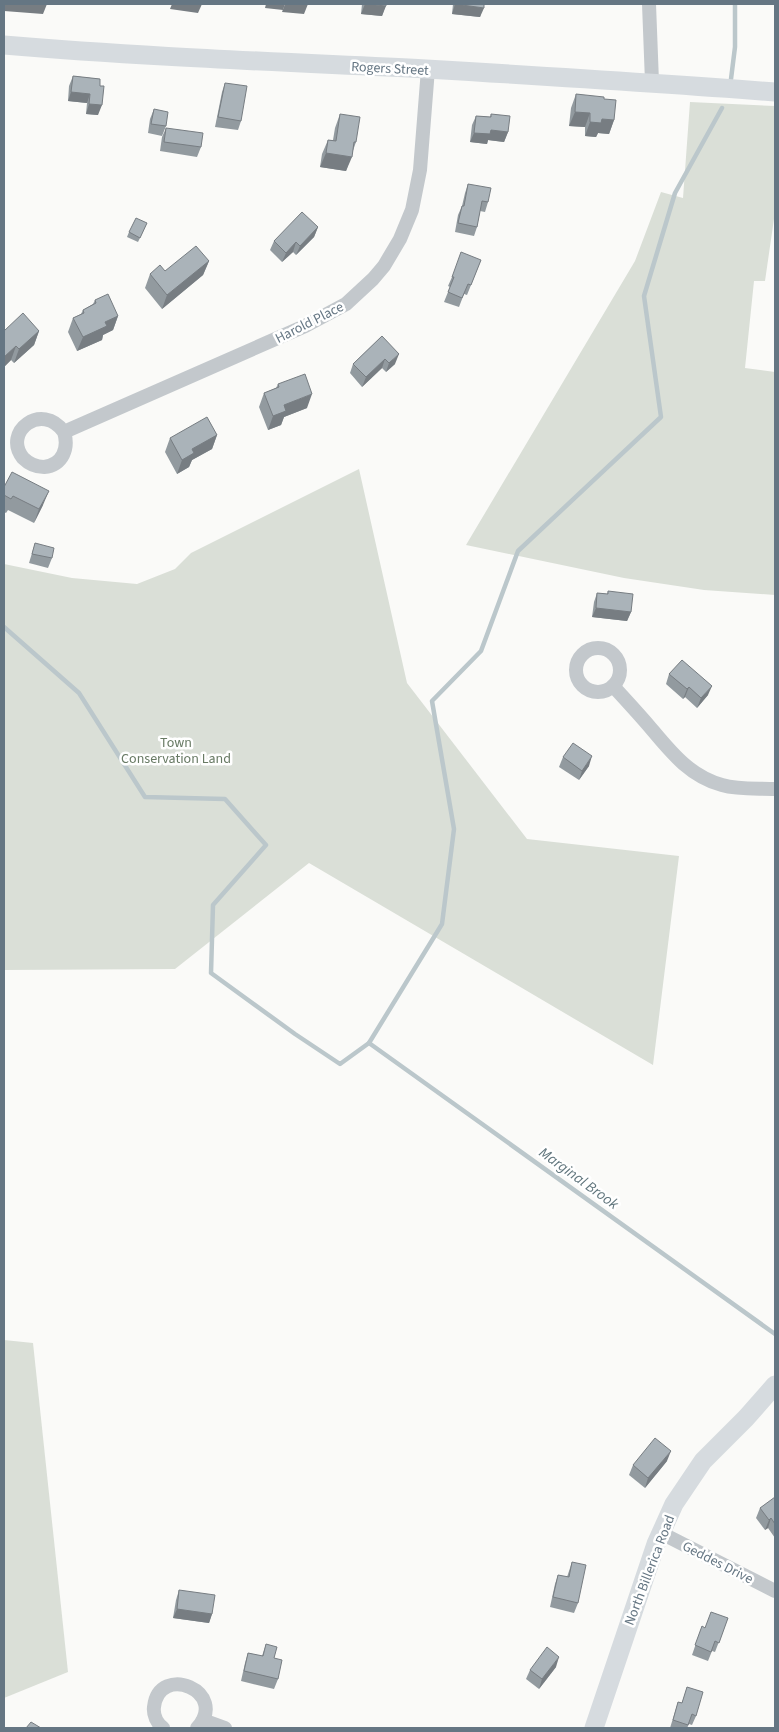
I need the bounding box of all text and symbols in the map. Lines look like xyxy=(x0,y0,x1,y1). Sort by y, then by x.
street label: Rogers Street xyxy=(351,57,430,81)
street label: Harold Place xyxy=(272,297,347,349)
park label: Town Conservation Land xyxy=(121,733,231,769)
water label: Marginal Brook xyxy=(535,1142,624,1215)
street label: North Billerica Road xyxy=(620,1512,680,1628)
street label: Geddes Drive xyxy=(679,1536,756,1589)

